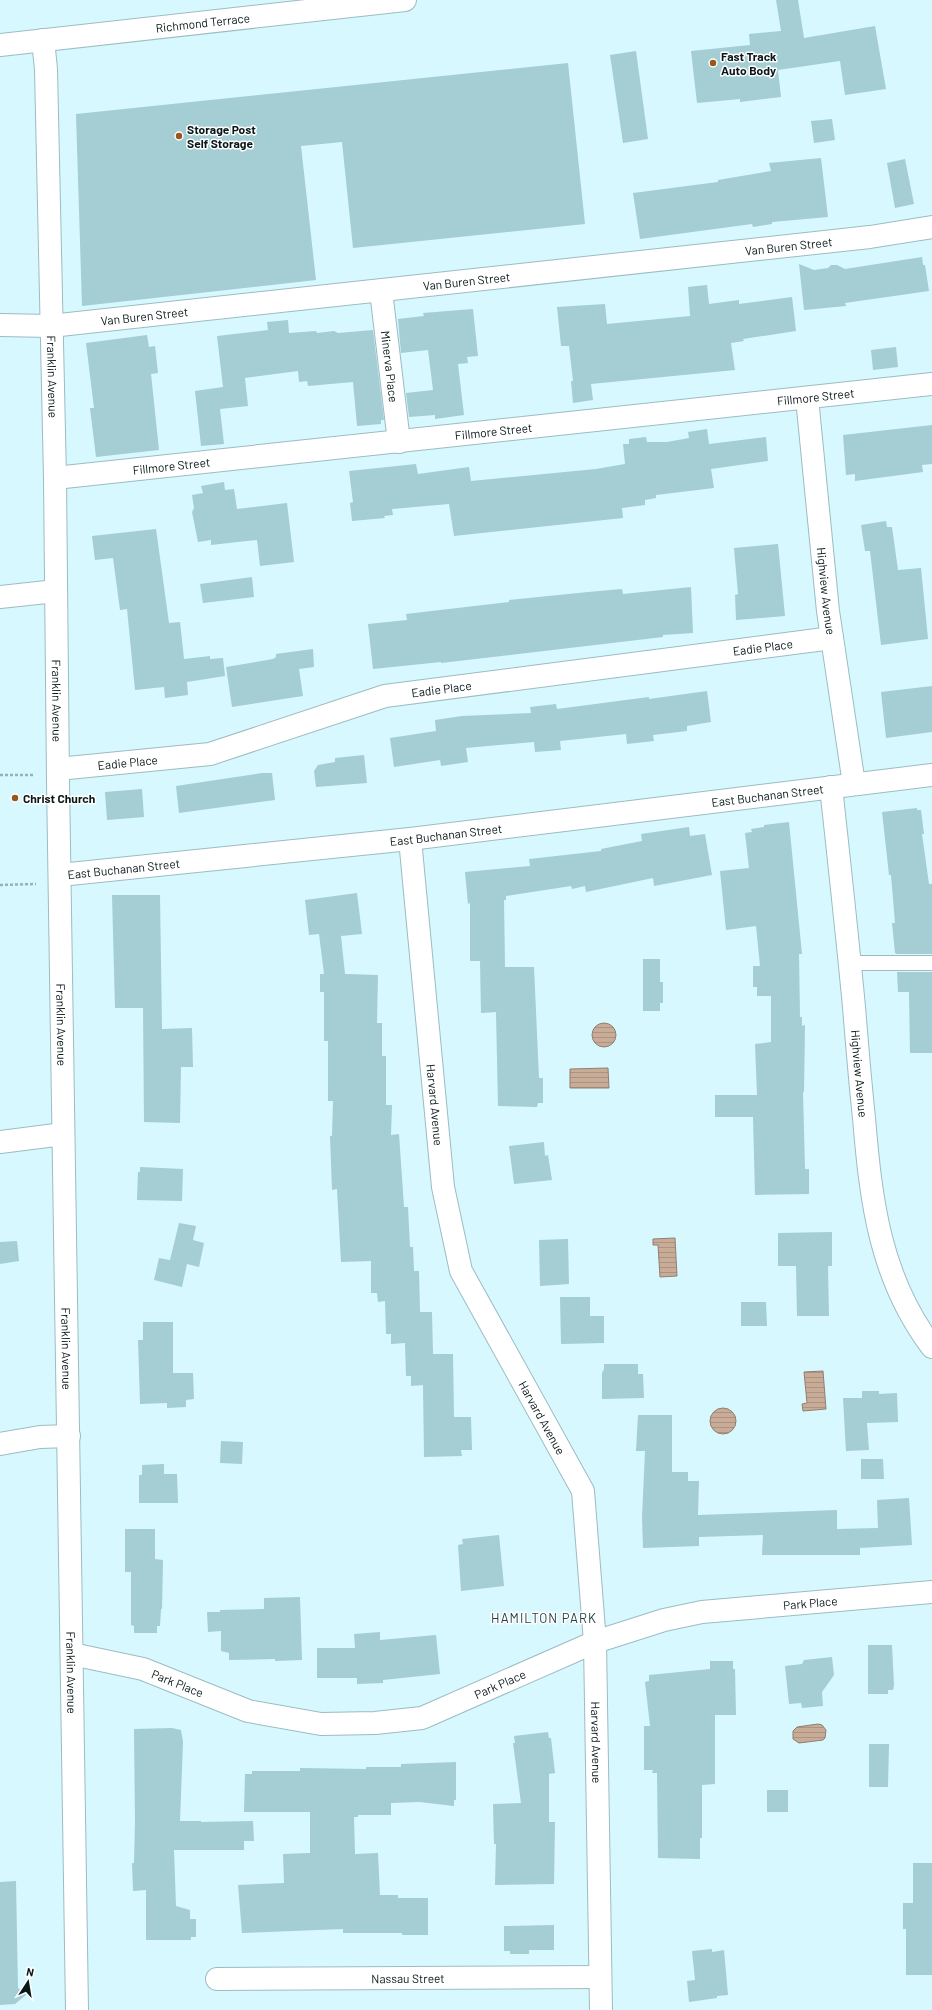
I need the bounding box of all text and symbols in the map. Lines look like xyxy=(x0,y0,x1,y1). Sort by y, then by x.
street label: Richmond Terrace xyxy=(155,10,251,35)
place label: Fast Track Auto Body xyxy=(721,49,777,77)
marker: Fast Track Auto Body xyxy=(708,58,718,68)
place label: Storage Post Self Storage xyxy=(187,122,256,150)
marker: Storage Post Self Storage xyxy=(174,131,184,141)
street label: Van Buren Street xyxy=(744,234,833,258)
street label: Van Buren Street xyxy=(422,269,511,293)
street label: Van Buren Street xyxy=(100,304,189,327)
street label: Minerva Place xyxy=(379,330,401,403)
street label: Franklin Avenue xyxy=(45,335,61,418)
street label: Fillmore Street xyxy=(776,385,855,408)
street label: Fillmore Street xyxy=(454,420,533,442)
street label: Fillmore Street xyxy=(132,454,211,477)
street label: Highview Avenue xyxy=(815,547,838,636)
street label: Eadie Place xyxy=(732,636,794,658)
street label: Franklin Avenue xyxy=(50,659,65,742)
street label: Eadie Place xyxy=(411,678,472,700)
street label: Eadie Place xyxy=(97,752,158,772)
street label: East Buchanan Street xyxy=(711,781,824,809)
place label: Christ Church xyxy=(23,791,95,805)
marker: Christ Church xyxy=(10,793,20,803)
street label: East Buchanan Street xyxy=(389,821,503,848)
street label: East Buchanan Street xyxy=(67,856,181,881)
street label: Franklin Avenue xyxy=(54,983,69,1066)
street label: Highview Avenue xyxy=(849,1029,871,1118)
street label: Harvard Avenue xyxy=(424,1063,446,1146)
street label: Franklin Avenue xyxy=(59,1307,74,1390)
street label: Harvard Avenue xyxy=(516,1378,568,1457)
street label: Park Place xyxy=(782,1593,838,1612)
district label: HAMILTON PARK xyxy=(491,1610,597,1626)
street label: Franklin Avenue xyxy=(64,1631,79,1714)
street label: Park Place xyxy=(150,1666,206,1700)
street label: Park Place xyxy=(472,1666,528,1701)
street label: Harvard Avenue xyxy=(589,1701,604,1784)
north arrow xyxy=(8,1962,48,2002)
text: N xyxy=(25,1965,35,1979)
street label: Nassau Street xyxy=(371,1971,445,1985)

